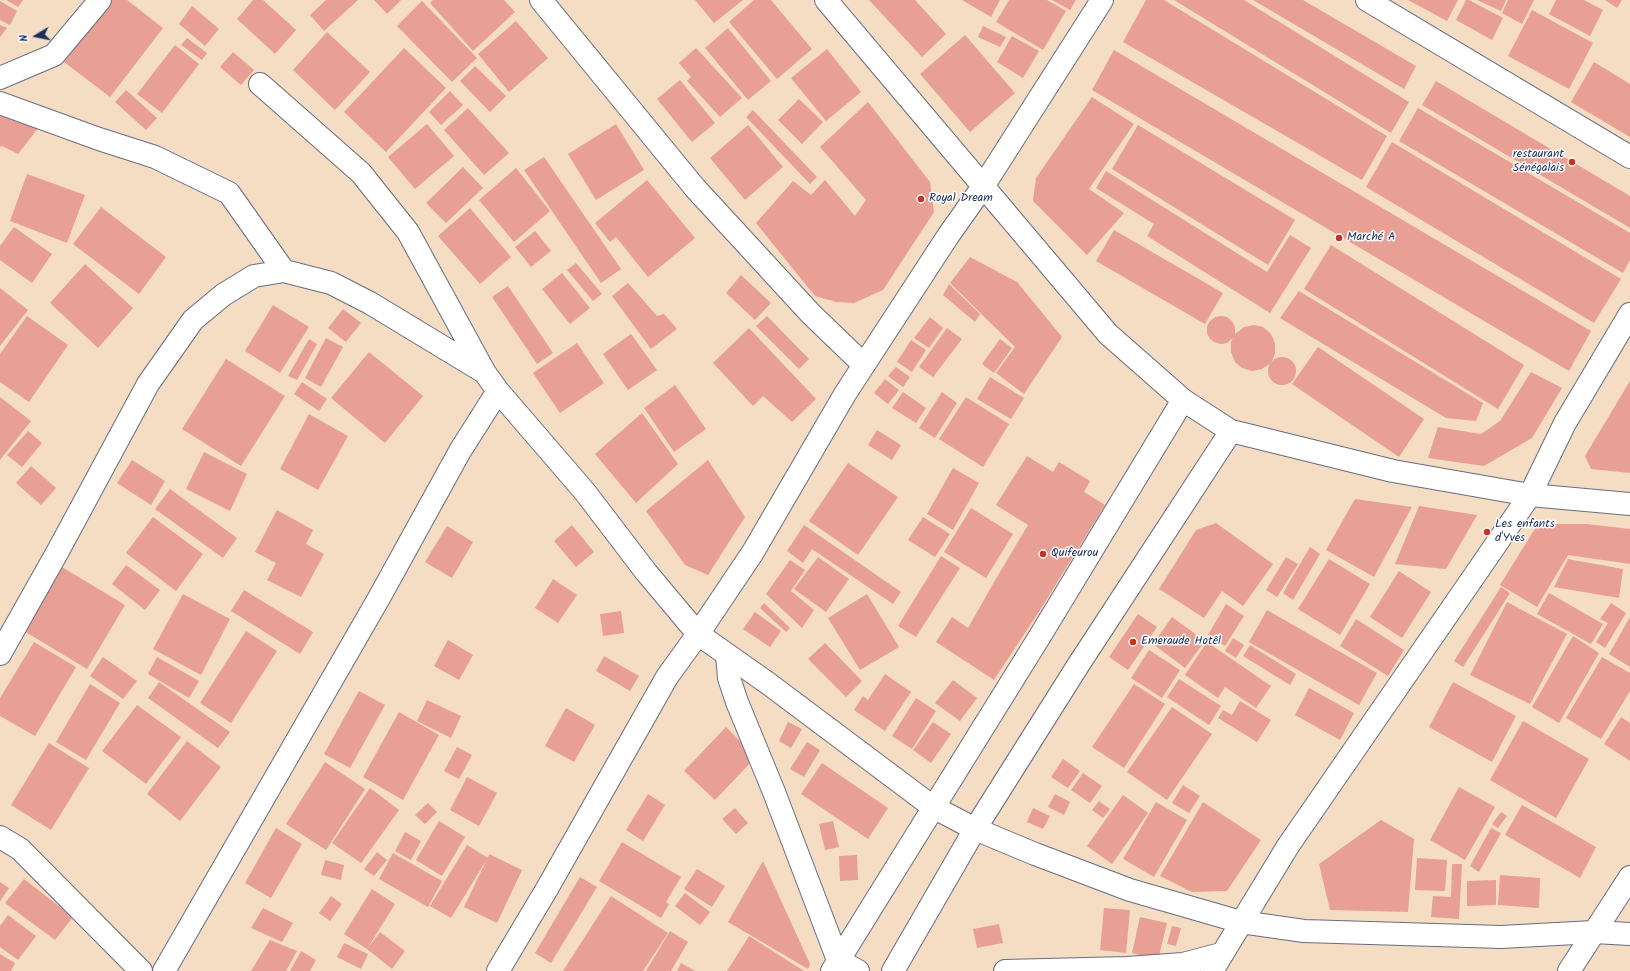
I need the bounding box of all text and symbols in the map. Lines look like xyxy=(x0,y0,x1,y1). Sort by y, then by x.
north arrow xyxy=(16,16,56,56)
text: N xyxy=(15,33,34,43)
place label: restaurant Sénégalais xyxy=(1513,148,1564,176)
marker: restaurant Sénégalais xyxy=(1567,157,1577,167)
place label: Royal Dream xyxy=(929,192,993,206)
marker: Royal Dream xyxy=(916,194,926,204)
place label: Marché A xyxy=(1347,231,1395,245)
marker: Marché A xyxy=(1334,233,1344,243)
place label: Les enfants d'Yves xyxy=(1495,518,1555,546)
marker: Les enfants d'Yves xyxy=(1482,527,1492,537)
place label: Quifeurou xyxy=(1051,547,1098,561)
marker: Quifeurou xyxy=(1038,549,1048,559)
place label: Emeraude Hotêl xyxy=(1141,635,1221,649)
marker: Emeraude Hotêl xyxy=(1128,637,1138,647)

